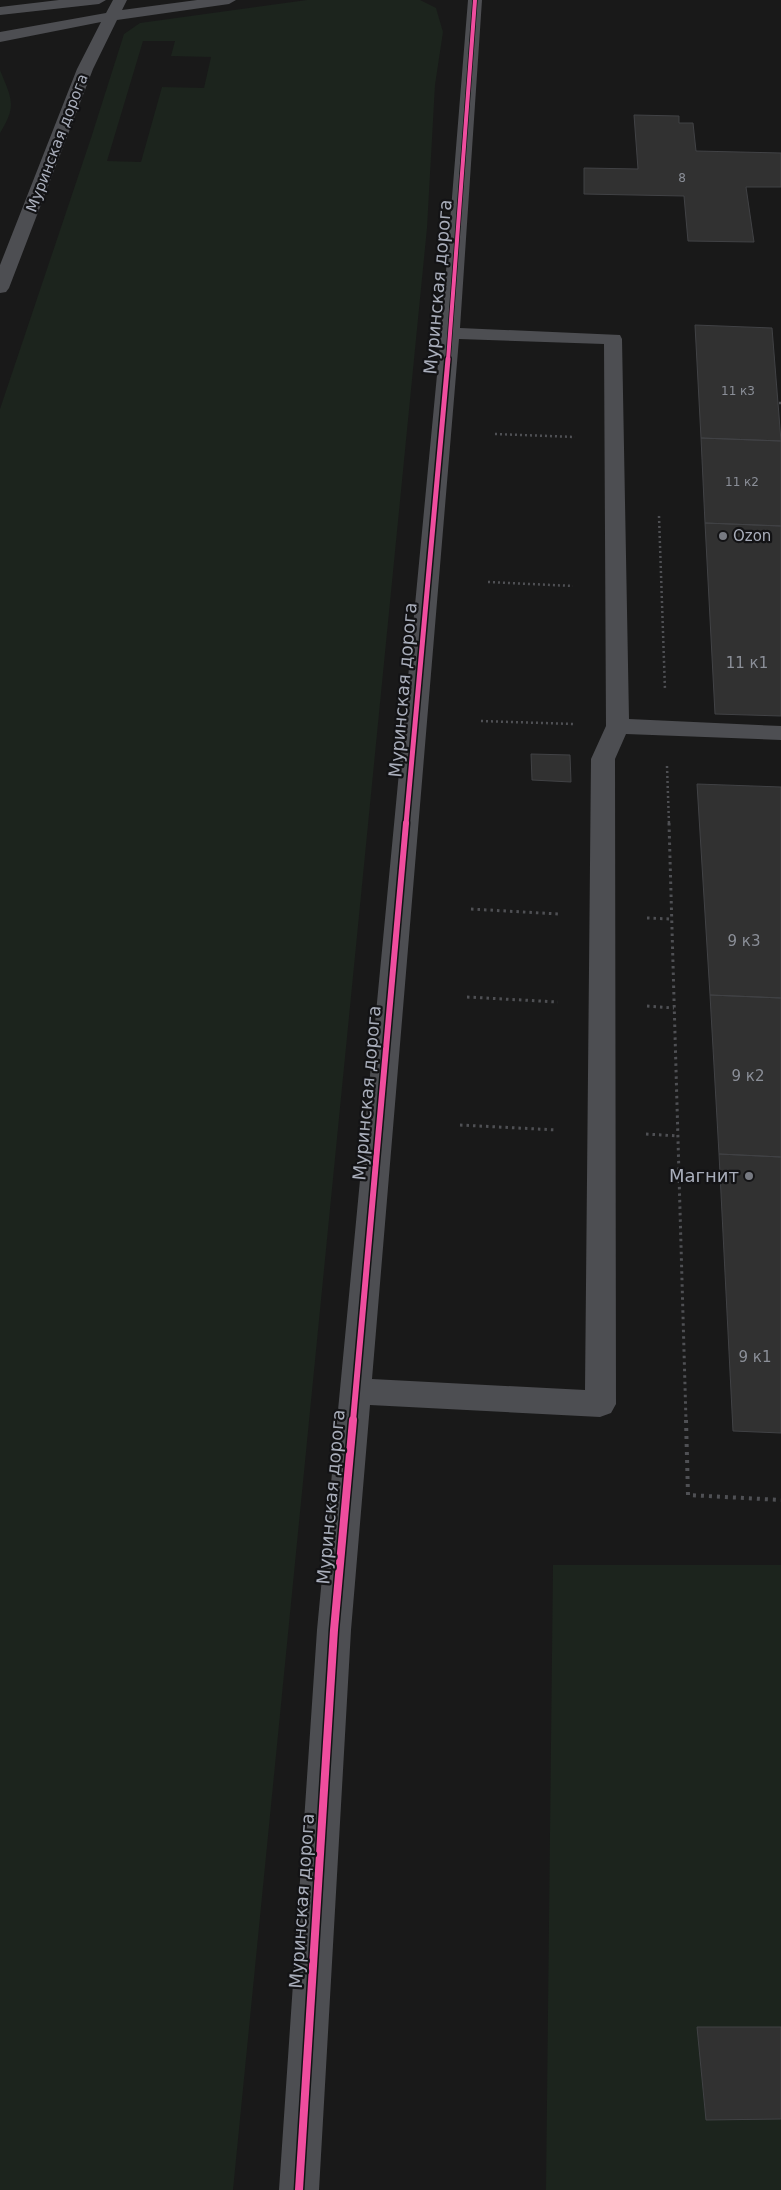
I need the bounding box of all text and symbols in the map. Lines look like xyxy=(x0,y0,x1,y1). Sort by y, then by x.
street label: Муринская дорога xyxy=(22,71,92,215)
house number: 8 xyxy=(678,171,686,185)
street label: Муринская дорога xyxy=(419,198,456,375)
house number: 11 к3 xyxy=(721,384,755,398)
house number: 11 к2 xyxy=(725,475,759,489)
place label: Ozon xyxy=(733,527,771,545)
marker: Ozon xyxy=(717,530,729,542)
street label: Муринская дорога xyxy=(384,601,421,778)
house number: 11 к1 xyxy=(726,654,768,672)
house number: 9 к3 xyxy=(728,932,760,950)
street label: Муринская дорога xyxy=(348,1004,385,1181)
house number: 9 к2 xyxy=(732,1067,764,1085)
place label: Магнит xyxy=(669,1165,739,1186)
marker: Магнит xyxy=(743,1170,755,1182)
house number: 9 к1 xyxy=(739,1348,771,1366)
street label: Муринская дорога xyxy=(312,1408,349,1585)
street label: Муринская дорога xyxy=(285,1813,318,1989)

